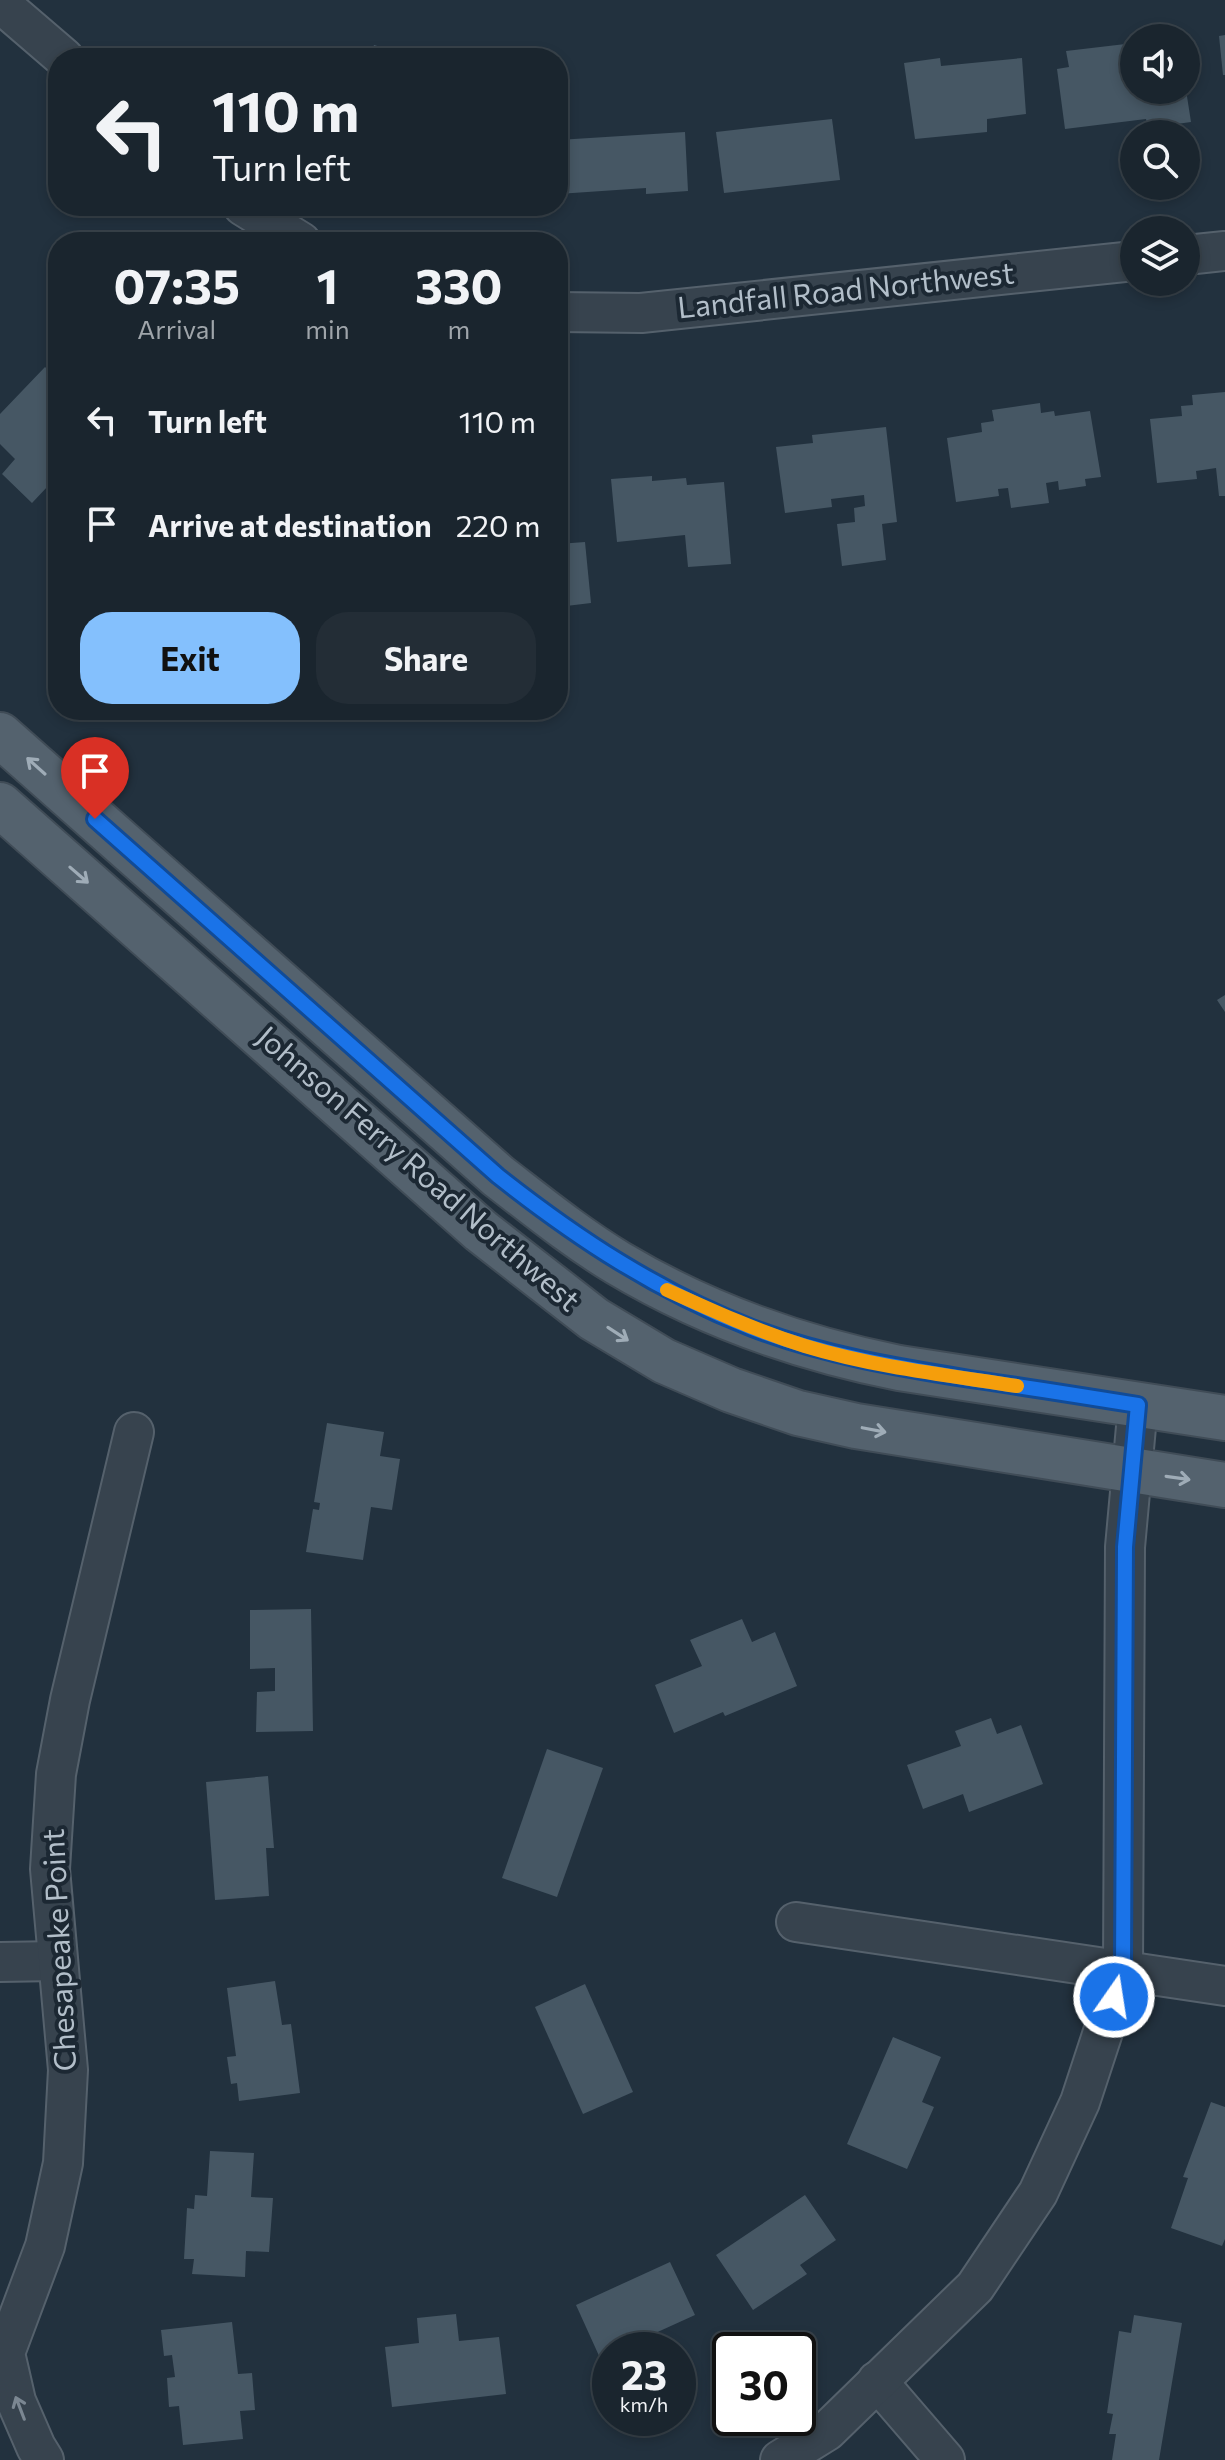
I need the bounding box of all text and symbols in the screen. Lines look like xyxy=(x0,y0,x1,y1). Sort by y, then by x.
map controls xyxy=(1120,24,1200,296)
button: sound xyxy=(1120,24,1200,104)
text: 110 m xyxy=(212,75,359,144)
icon: left xyxy=(80,80,184,184)
button: search xyxy=(1120,120,1200,200)
text: Turn left xyxy=(212,144,351,188)
button: layers xyxy=(1120,216,1200,296)
street label: Landfall Road Northwest xyxy=(676,252,1016,325)
text: 07:35 xyxy=(113,255,240,314)
text: 1 xyxy=(317,255,338,314)
text: 330 xyxy=(415,255,503,314)
text: Arrival xyxy=(137,313,216,344)
text: min xyxy=(305,313,350,344)
text: m xyxy=(447,313,470,344)
icon: left xyxy=(80,398,124,442)
text: Turn left xyxy=(148,402,267,439)
text: 110 m xyxy=(459,402,536,439)
icon: arrive xyxy=(80,502,124,546)
text: Arrive at destination xyxy=(148,506,432,543)
text: 220 m xyxy=(456,506,540,543)
button: Exit xyxy=(80,612,300,704)
button: Share xyxy=(316,612,536,704)
pin xyxy=(61,737,129,819)
icon: arrive xyxy=(73,749,117,793)
one-way arrow xyxy=(26,757,46,775)
one-way arrow xyxy=(69,866,89,884)
street label: Johnson Ferry Road Northwest xyxy=(251,1017,589,1317)
one-way arrow xyxy=(606,1326,628,1343)
one-way arrow xyxy=(860,1423,886,1438)
one-way arrow xyxy=(1165,1471,1190,1486)
street label: Chesapeake Point xyxy=(33,1828,82,2072)
position arrow xyxy=(1072,1955,1156,2039)
speed limit sign: 30 xyxy=(712,2332,816,2436)
text: 23 xyxy=(621,2349,667,2398)
text: km/h xyxy=(620,2392,668,2416)
one-way arrow xyxy=(12,2396,26,2421)

